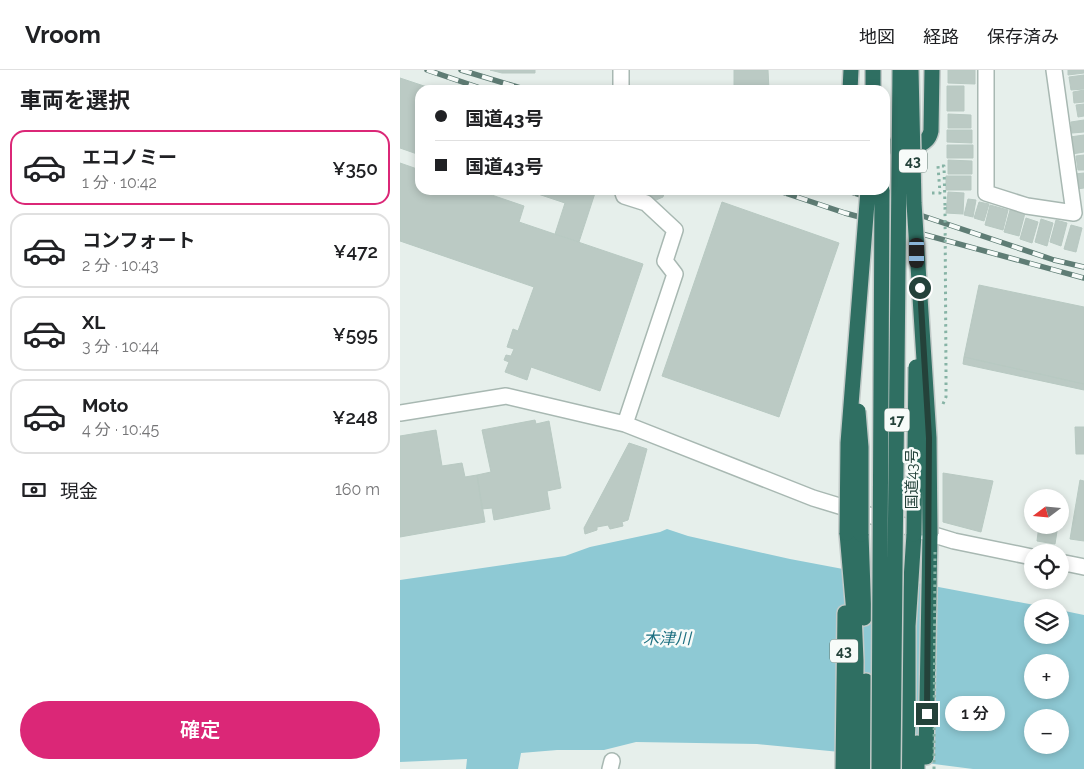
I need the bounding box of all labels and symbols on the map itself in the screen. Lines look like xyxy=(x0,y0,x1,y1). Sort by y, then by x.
road number: 43 xyxy=(899,150,927,172)
car xyxy=(909,238,924,268)
route start xyxy=(909,277,931,299)
road number: 17 xyxy=(884,408,910,432)
street label: 国道43号 xyxy=(903,448,921,510)
north arrow xyxy=(1024,489,1069,534)
water label: 木津川 xyxy=(643,629,693,648)
road number: 43 xyxy=(830,640,858,662)
callout: 1 分 xyxy=(944,696,1004,732)
route end xyxy=(916,703,938,725)

